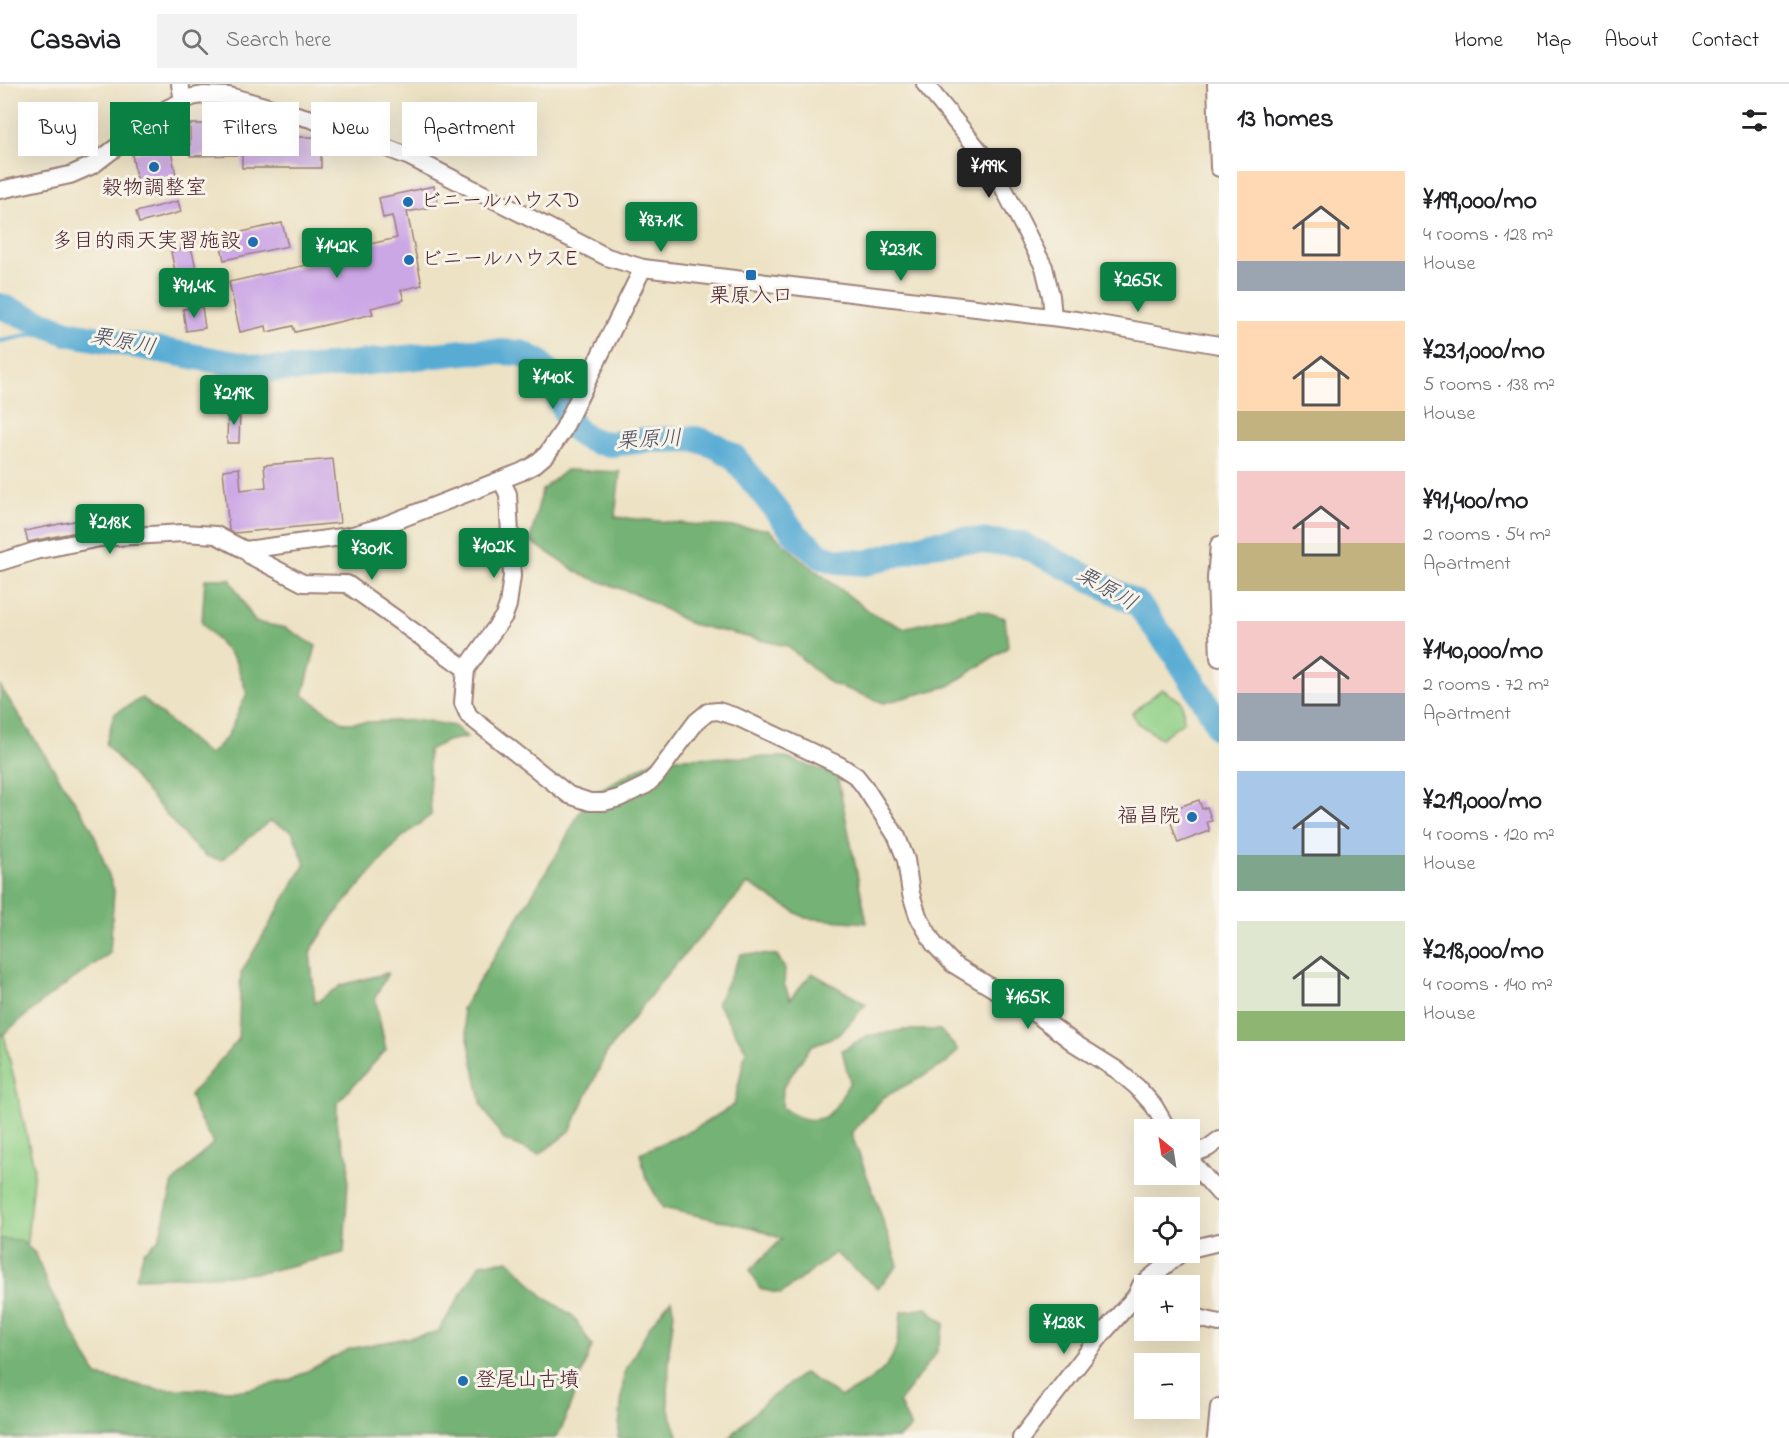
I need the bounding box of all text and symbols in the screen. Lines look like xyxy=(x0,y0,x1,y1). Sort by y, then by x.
search box xyxy=(157,14,577,68)
text: Casavia xyxy=(30,21,121,62)
icon: search xyxy=(178,25,211,58)
text: Search here xyxy=(226,25,331,57)
text: Home xyxy=(1454,26,1503,56)
text: Map xyxy=(1536,26,1571,56)
text: About xyxy=(1604,26,1658,56)
text: Contact xyxy=(1691,26,1759,56)
text: 13 homes xyxy=(1237,101,1333,139)
chip: Buy xyxy=(18,102,98,156)
chip: Rent xyxy=(110,102,190,156)
chip: Filters xyxy=(202,102,299,156)
chip: New xyxy=(311,102,390,156)
chip: Apartment xyxy=(402,102,537,156)
icon: filters xyxy=(1738,104,1771,137)
pin: ¥199K xyxy=(947,148,1031,199)
text: ¥199K xyxy=(971,153,1007,182)
marker: 穀物調整室 xyxy=(147,160,161,174)
place label: 穀物調整室 xyxy=(102,174,207,204)
text: ¥199,000/mo xyxy=(1423,183,1537,221)
place label: ビニールハウスD xyxy=(420,187,579,217)
marker: ビニールハウスD xyxy=(401,195,415,209)
icon: home xyxy=(1285,195,1357,267)
pin: ¥87.1K xyxy=(612,202,710,253)
text: ¥87.1K xyxy=(639,207,683,236)
text: 4 rooms · 128 m² xyxy=(1423,221,1553,250)
place label: 多目的雨天実習施設 xyxy=(52,227,241,257)
pin: ¥142K xyxy=(295,228,379,279)
pin: ¥231K xyxy=(859,231,943,282)
text: ¥142K xyxy=(316,233,358,262)
marker: 多目的雨天実習施設 xyxy=(246,235,260,249)
text: ¥231K xyxy=(880,236,922,265)
place label: ビニールハウスE xyxy=(421,245,578,275)
text: House xyxy=(1423,250,1476,279)
marker: ビニールハウスE xyxy=(402,253,416,267)
pin: ¥265K xyxy=(1096,262,1180,313)
text: ¥265K xyxy=(1114,267,1162,296)
pin: ¥91.4K xyxy=(145,268,243,319)
marker: 栗原入口 xyxy=(744,268,758,282)
text: ¥91.4K xyxy=(173,273,215,302)
place label: 栗原入口 xyxy=(709,282,793,312)
water label: 栗原川 xyxy=(88,321,158,365)
text: ¥231,000/mo xyxy=(1423,333,1545,371)
icon: home xyxy=(1285,345,1357,417)
pin: ¥140K xyxy=(511,359,595,410)
text: ¥140K xyxy=(533,364,573,393)
text: 5 rooms · 138 m² xyxy=(1423,371,1555,400)
pin: ¥219K xyxy=(192,375,276,426)
text: ¥219K xyxy=(214,380,254,409)
text: House xyxy=(1423,400,1476,429)
water label: 栗原川 xyxy=(615,423,683,459)
text: ¥91,400/mo xyxy=(1423,483,1529,521)
icon: home xyxy=(1285,495,1357,567)
pin: ¥218K xyxy=(68,504,152,555)
text: ¥218K xyxy=(89,509,131,538)
text: 2 rooms · 54 m² xyxy=(1423,521,1551,550)
pin: ¥102K xyxy=(452,528,536,579)
pin: ¥301K xyxy=(330,530,414,581)
text: ¥102K xyxy=(473,533,515,562)
text: ¥301K xyxy=(352,535,392,564)
text: Apartment xyxy=(1423,550,1511,579)
water label: 栗原川 xyxy=(1069,560,1143,620)
text: ¥140,000/mo xyxy=(1423,633,1543,671)
icon: home xyxy=(1285,645,1357,717)
text: 2 rooms · 72 m² xyxy=(1423,671,1550,700)
text: Apartment xyxy=(1423,700,1511,729)
text: ¥219,000/mo xyxy=(1423,783,1542,821)
icon: home xyxy=(1285,795,1357,867)
place label: 福昌院 xyxy=(1117,802,1180,832)
marker: 福昌院 xyxy=(1185,810,1199,824)
text: 4 rooms · 120 m² xyxy=(1423,821,1555,850)
text: House xyxy=(1423,850,1476,879)
text: ¥218,000/mo xyxy=(1423,933,1544,971)
icon: home xyxy=(1285,945,1357,1017)
text: 4 rooms · 140 m² xyxy=(1423,971,1553,1000)
pin: ¥165K xyxy=(986,979,1070,1030)
text: ¥165K xyxy=(1006,984,1050,1013)
text: House xyxy=(1423,1000,1476,1029)
north arrow xyxy=(1134,1119,1200,1185)
map controls xyxy=(1134,1119,1200,1419)
button: locate xyxy=(1134,1197,1200,1263)
button: + xyxy=(1134,1275,1200,1341)
pin: ¥128K xyxy=(1022,1304,1106,1355)
text: ¥128K xyxy=(1043,1309,1085,1338)
button: − xyxy=(1134,1353,1200,1419)
place label: 登尾山古墳 xyxy=(475,1366,580,1396)
marker: 登尾山古墳 xyxy=(456,1374,470,1388)

